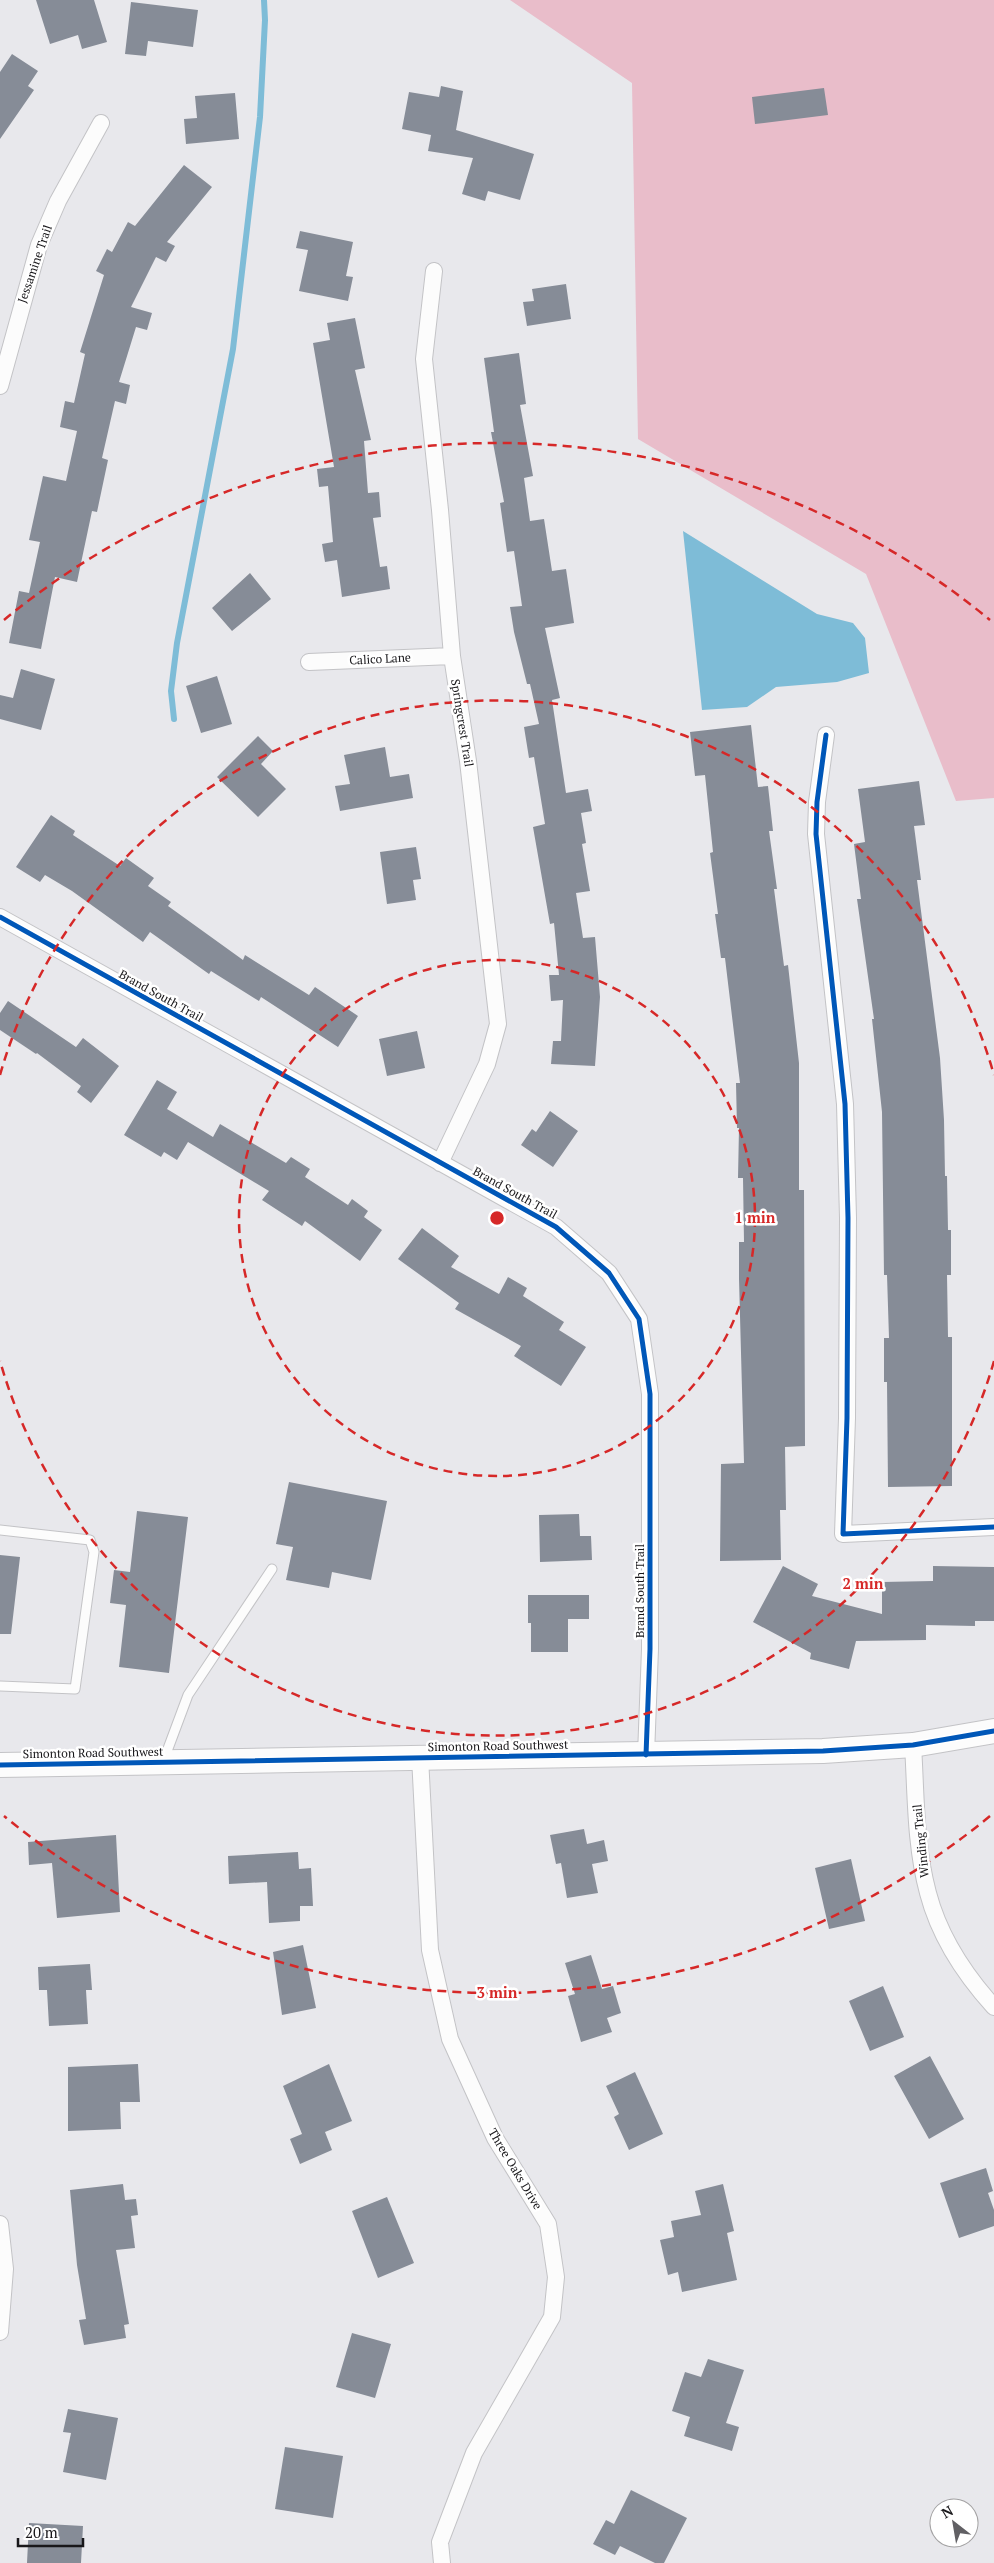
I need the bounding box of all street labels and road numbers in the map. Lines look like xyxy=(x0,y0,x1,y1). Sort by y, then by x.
street label: Jessamine Trail xyxy=(14,222,55,305)
street label: Calico Lane xyxy=(349,649,411,668)
street label: Springcrest Trail xyxy=(448,678,477,768)
street label: Brand South Trail xyxy=(116,966,206,1025)
street label: Brand South Trail xyxy=(470,1163,560,1222)
street label: Brand South Trail xyxy=(632,1544,647,1638)
street label: Simonton Road Southwest xyxy=(428,1737,569,1754)
street label: Simonton Road Southwest xyxy=(23,1744,164,1761)
street label: Winding Trail xyxy=(909,1803,932,1878)
street label: Three Oaks Drive xyxy=(485,2125,546,2212)

